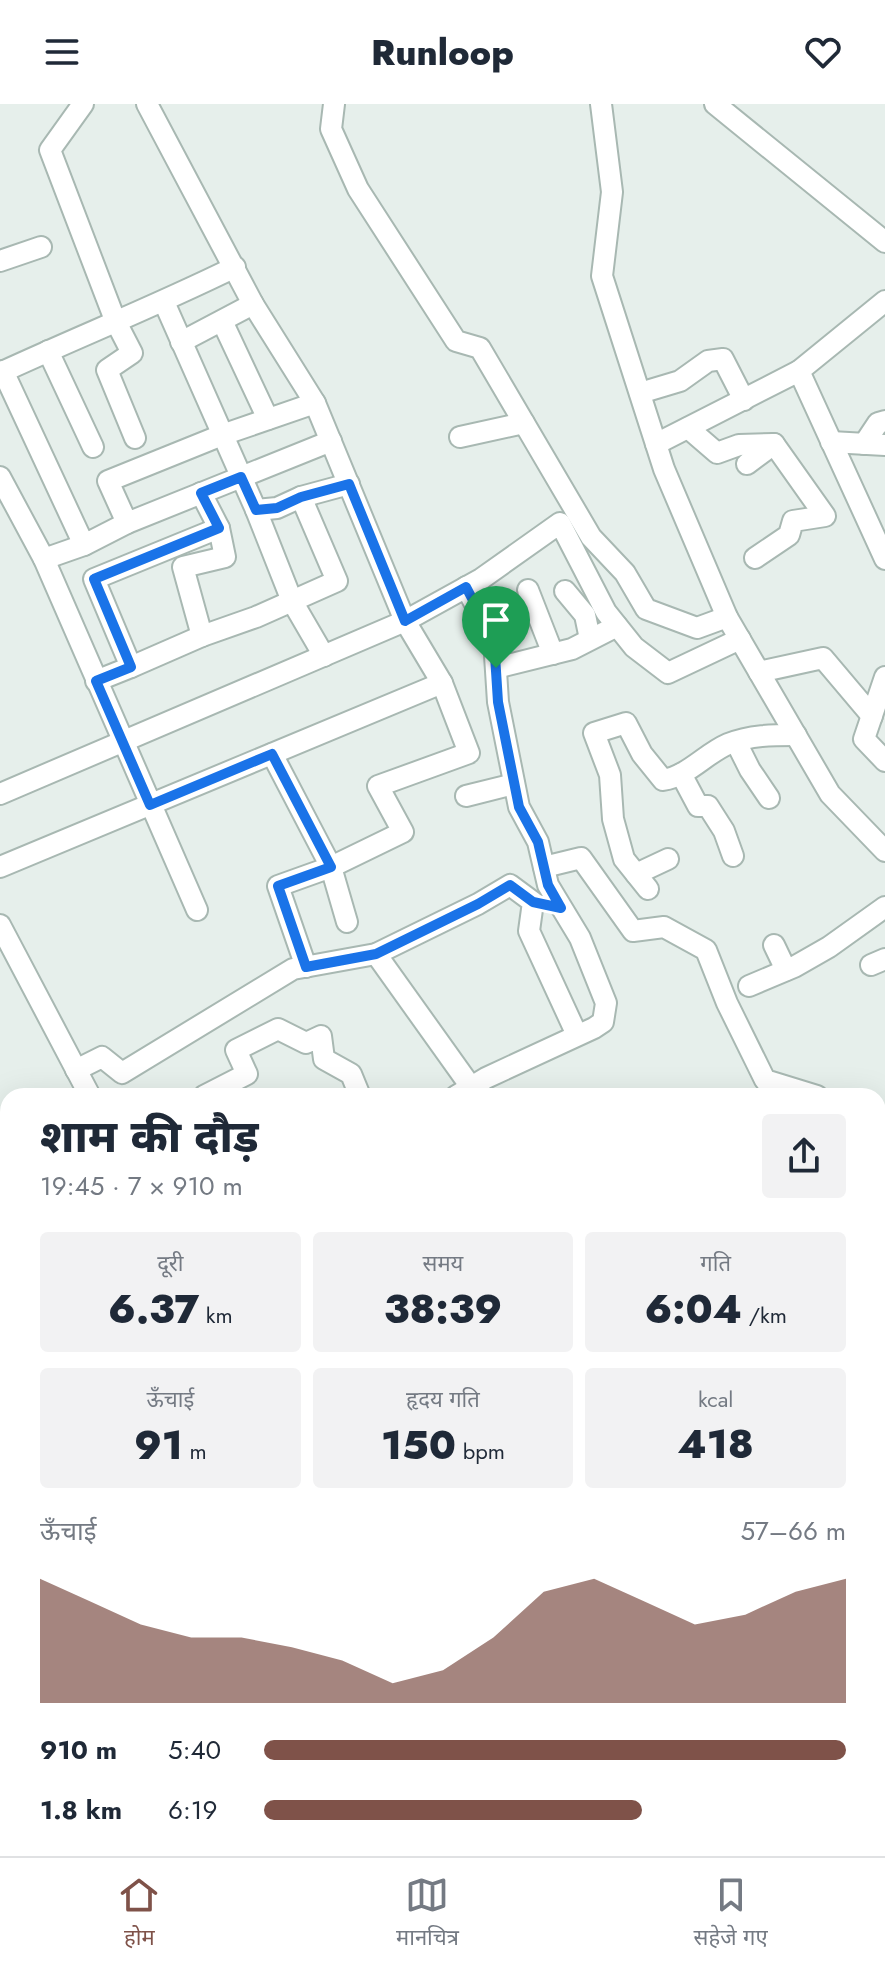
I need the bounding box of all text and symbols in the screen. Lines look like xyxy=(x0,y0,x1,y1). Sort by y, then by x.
text: Runloop xyxy=(371,26,514,78)
icon: menu xyxy=(40,30,84,74)
icon: heart xyxy=(801,30,845,74)
pin xyxy=(462,586,530,668)
icon: arrive xyxy=(474,598,518,642)
text: शाम की दौड़ xyxy=(40,1105,258,1169)
button: share xyxy=(762,1114,846,1198)
text: 19:45 · 7 × 910 m xyxy=(40,1167,243,1205)
text: दूरी xyxy=(157,1247,184,1279)
text: समय xyxy=(423,1247,463,1279)
text: गति xyxy=(700,1247,731,1279)
text: 6.37 xyxy=(108,1280,199,1338)
text: 38:39 xyxy=(384,1280,502,1338)
text: 6:04 xyxy=(644,1280,742,1338)
text: km xyxy=(199,1299,233,1331)
text: /km xyxy=(742,1299,787,1331)
text: ऊँचाई xyxy=(146,1383,194,1415)
text: हृदय गति xyxy=(406,1383,480,1415)
text: kcal xyxy=(698,1383,733,1415)
text: 418 xyxy=(677,1415,754,1473)
text: 91 xyxy=(134,1416,183,1474)
text: 150 xyxy=(381,1416,456,1474)
text: m xyxy=(183,1435,207,1467)
text: bpm xyxy=(456,1435,505,1467)
text: ऊँचाई xyxy=(40,1512,96,1550)
text: 57–66 m xyxy=(740,1512,846,1550)
text: 910 m xyxy=(40,1731,117,1769)
text: 5:40 xyxy=(168,1731,221,1769)
text: 1.8 km xyxy=(40,1791,122,1829)
text: 6:19 xyxy=(168,1791,217,1829)
tab: होम xyxy=(117,1873,161,1954)
tab: मानचित्र xyxy=(396,1873,459,1954)
tab: सहेजे गए xyxy=(694,1873,768,1954)

